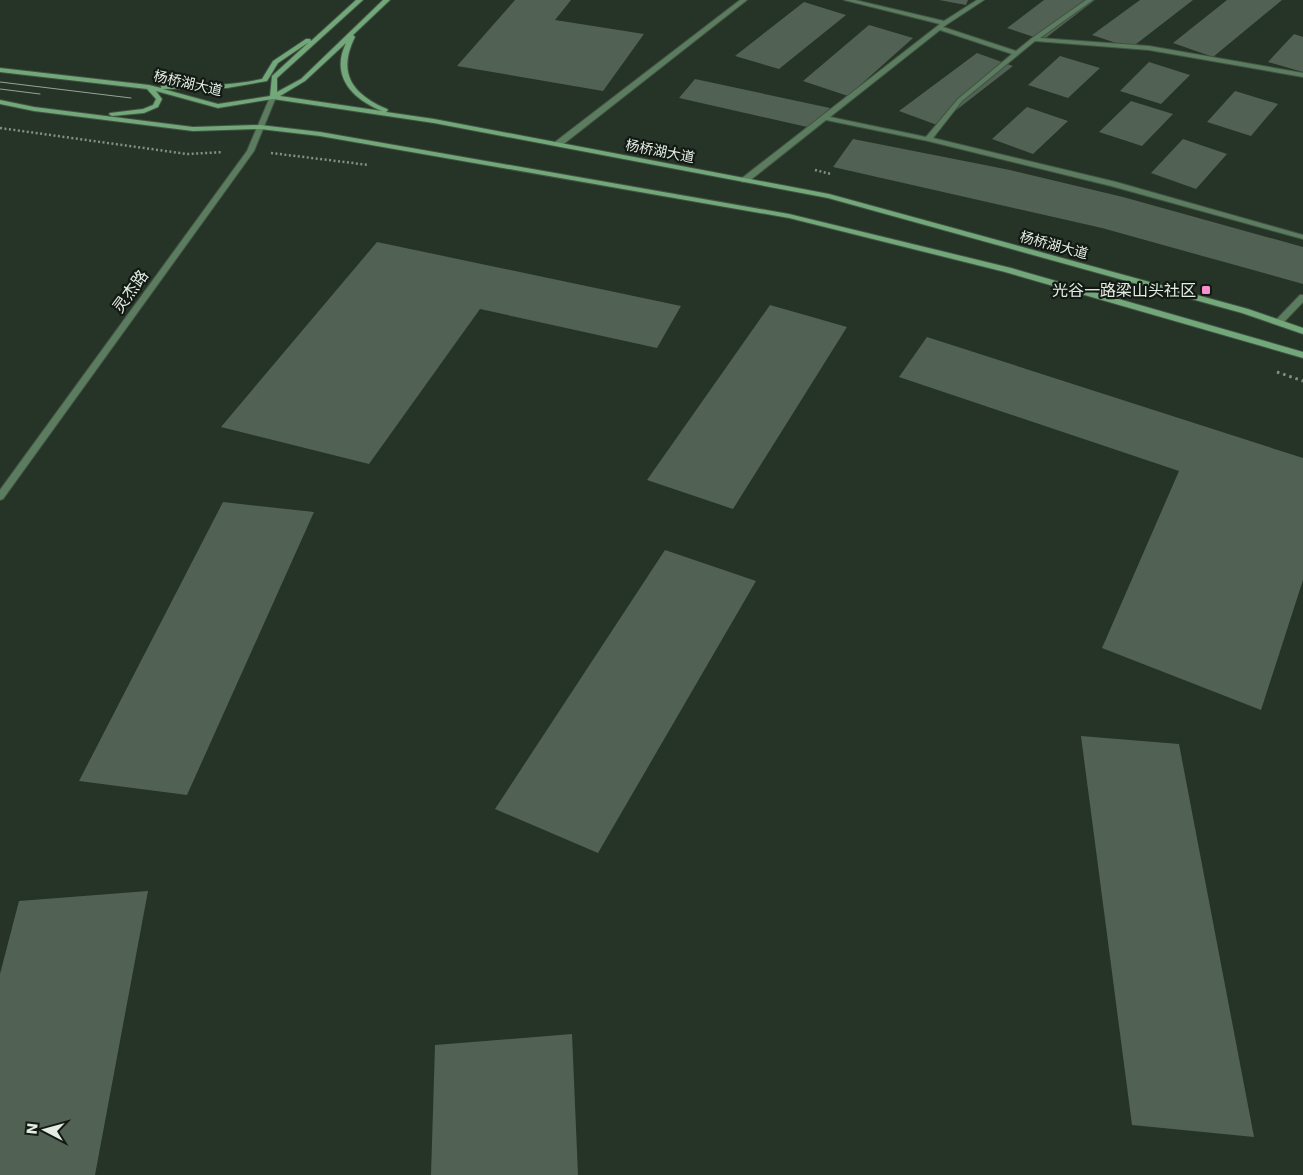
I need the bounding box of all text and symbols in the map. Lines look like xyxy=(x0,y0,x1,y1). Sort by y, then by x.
street label: 杨桥湖大道 xyxy=(152,67,224,99)
street label: 杨桥湖大道 xyxy=(624,136,696,166)
street label: 杨桥湖大道 xyxy=(1018,228,1090,262)
street label: 灵杰路 xyxy=(109,266,152,316)
place label: 光谷一路梁山头社区 xyxy=(1052,281,1196,300)
marker: 光谷一路梁山头社区 xyxy=(1200,284,1212,296)
north arrow xyxy=(20,1105,70,1155)
text: N xyxy=(24,1122,41,1135)

